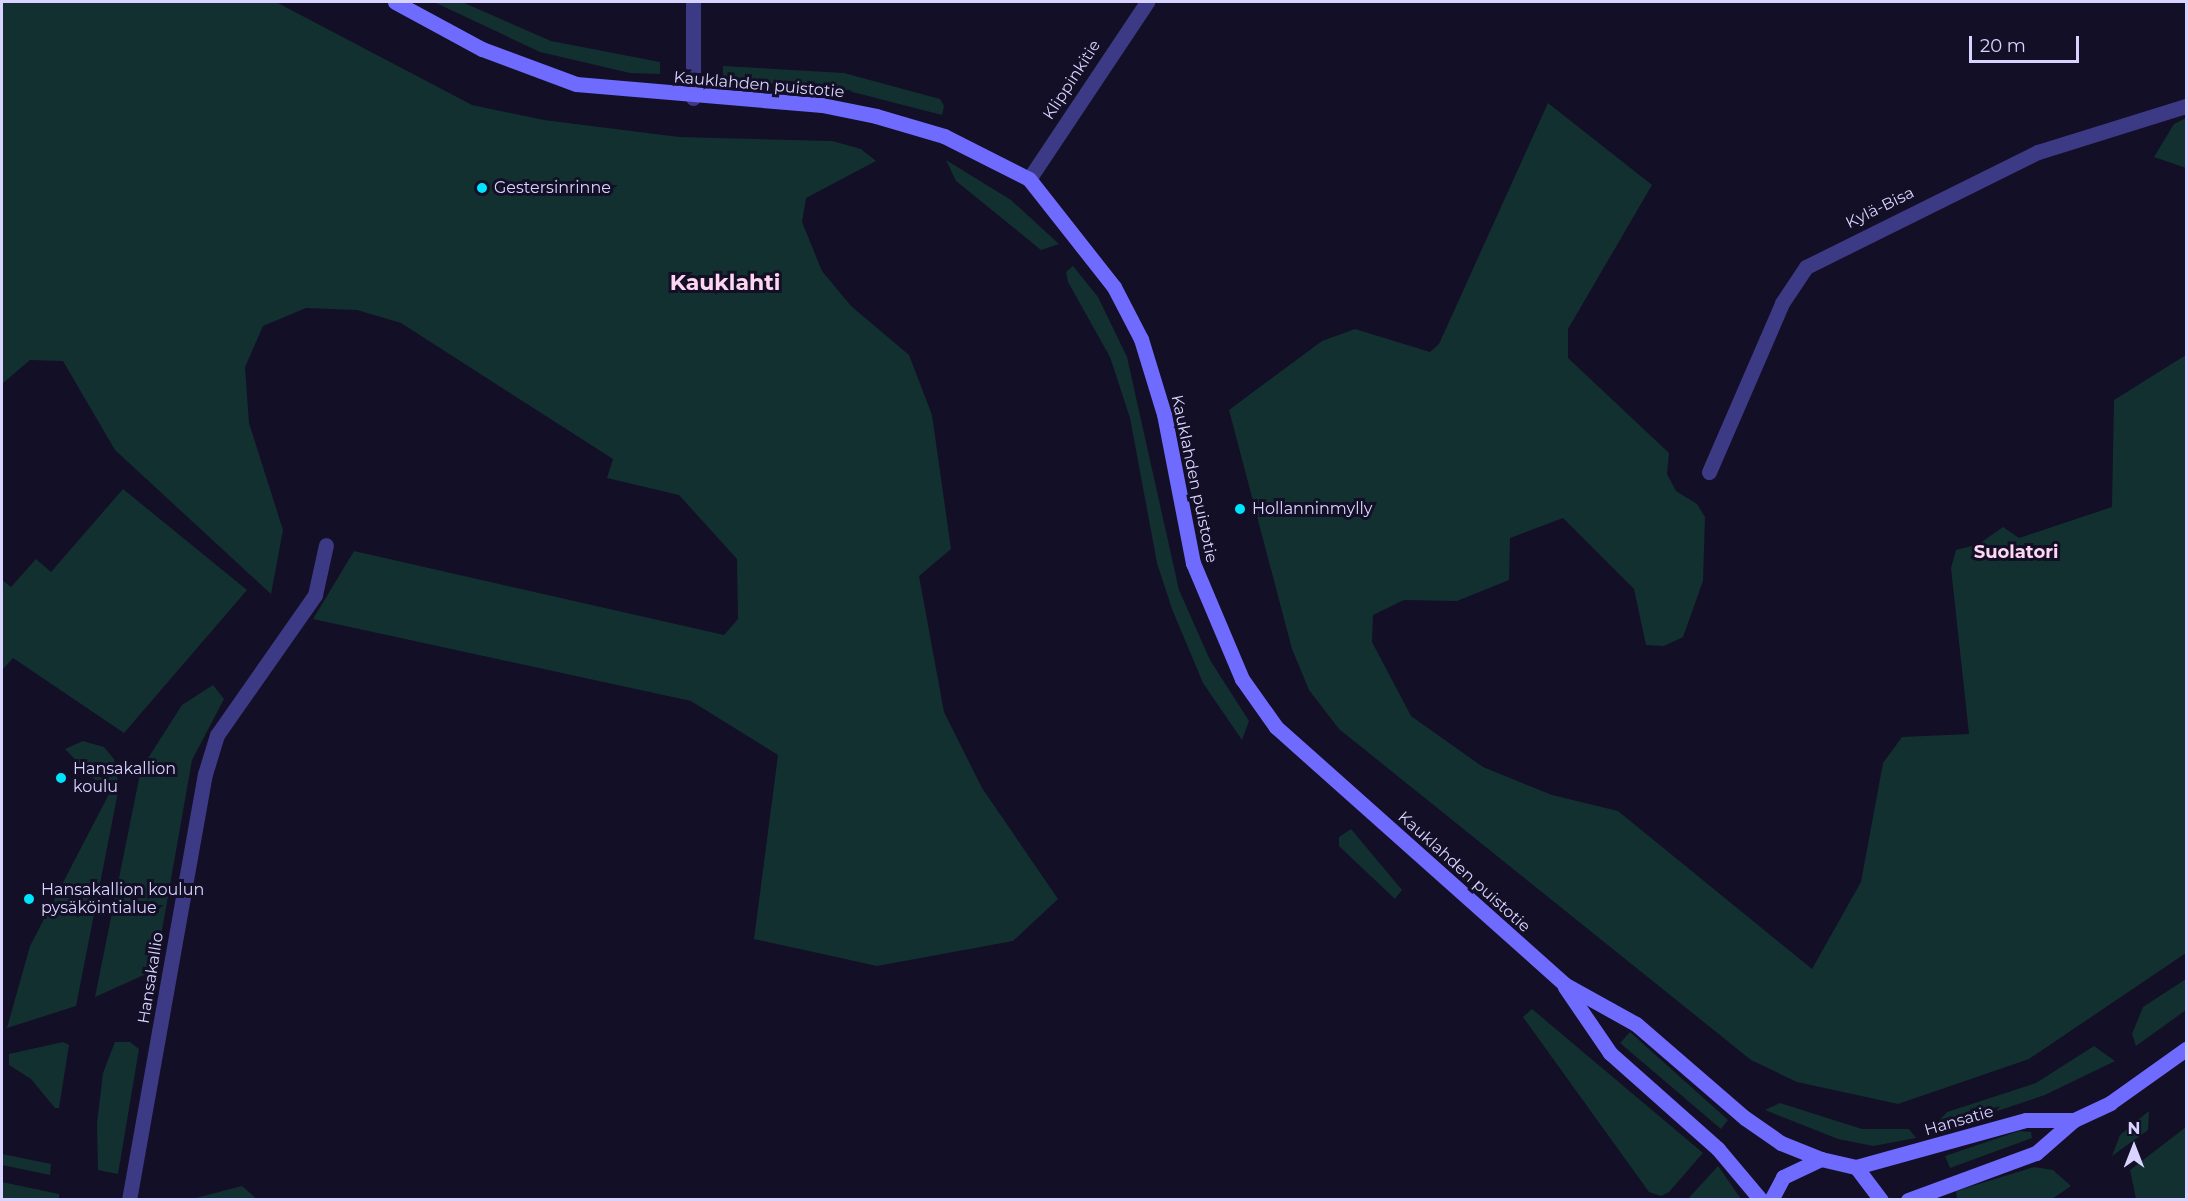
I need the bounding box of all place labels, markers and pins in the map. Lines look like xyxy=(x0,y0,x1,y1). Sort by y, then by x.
place label: Gestersinrinne xyxy=(494,178,611,198)
marker: Gestersinrinne xyxy=(475,181,489,195)
place label: Hollanninmylly xyxy=(1252,499,1372,519)
marker: Hollanninmylly xyxy=(1233,502,1247,516)
place label: Hansakallion koulu xyxy=(73,759,176,797)
marker: Hansakallion koulu xyxy=(54,771,68,785)
place label: Hansakallion koulun pysäköintialue xyxy=(41,880,204,918)
marker: Hansakallion koulun pysäköintialue xyxy=(22,892,36,906)

